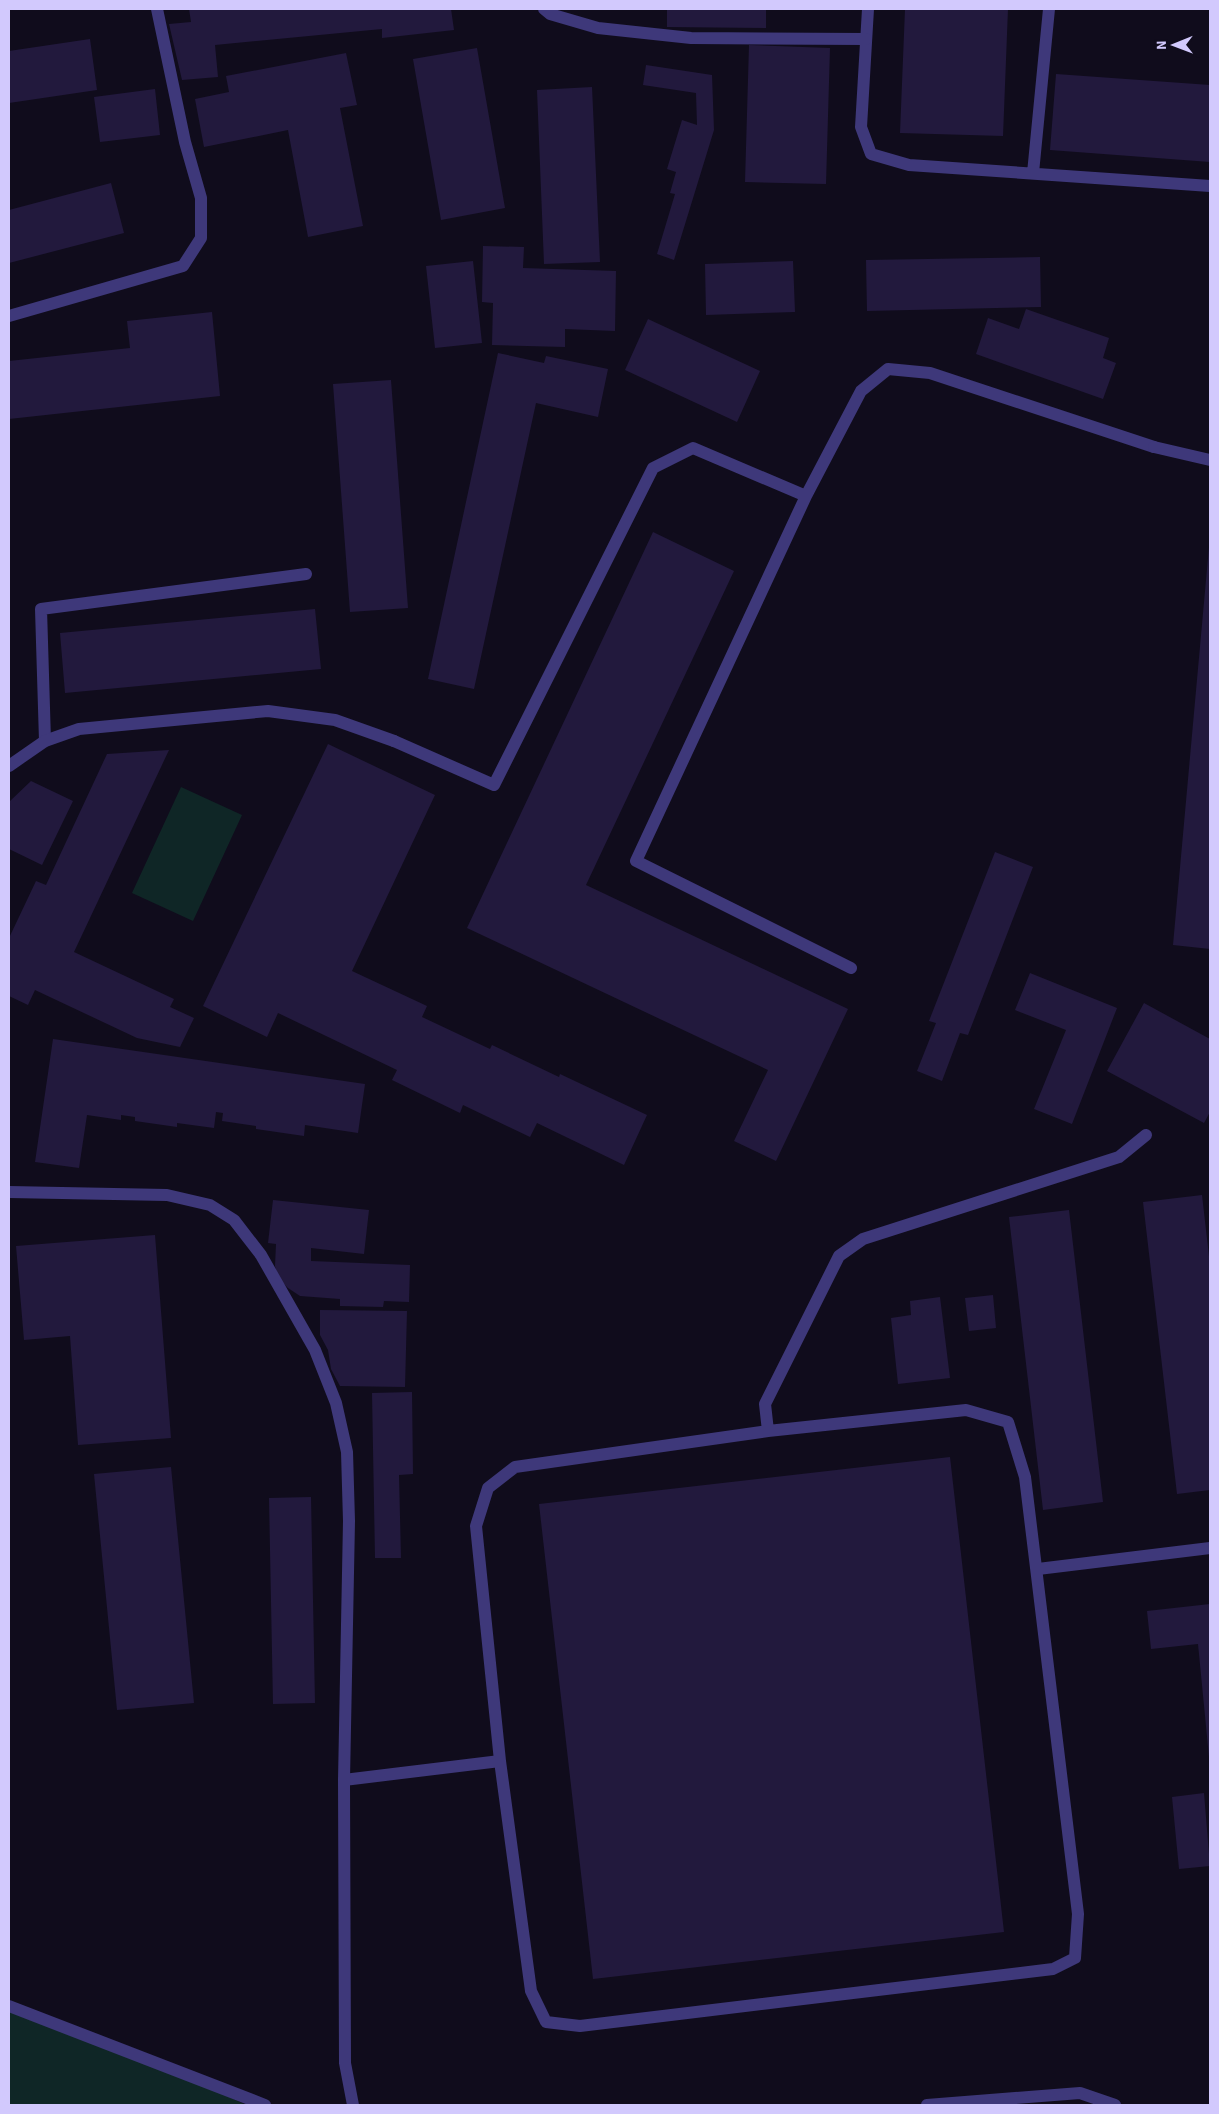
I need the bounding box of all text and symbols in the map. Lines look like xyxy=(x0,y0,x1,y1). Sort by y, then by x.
north arrow xyxy=(1149,20,1199,70)
text: N xyxy=(1152,40,1172,50)

